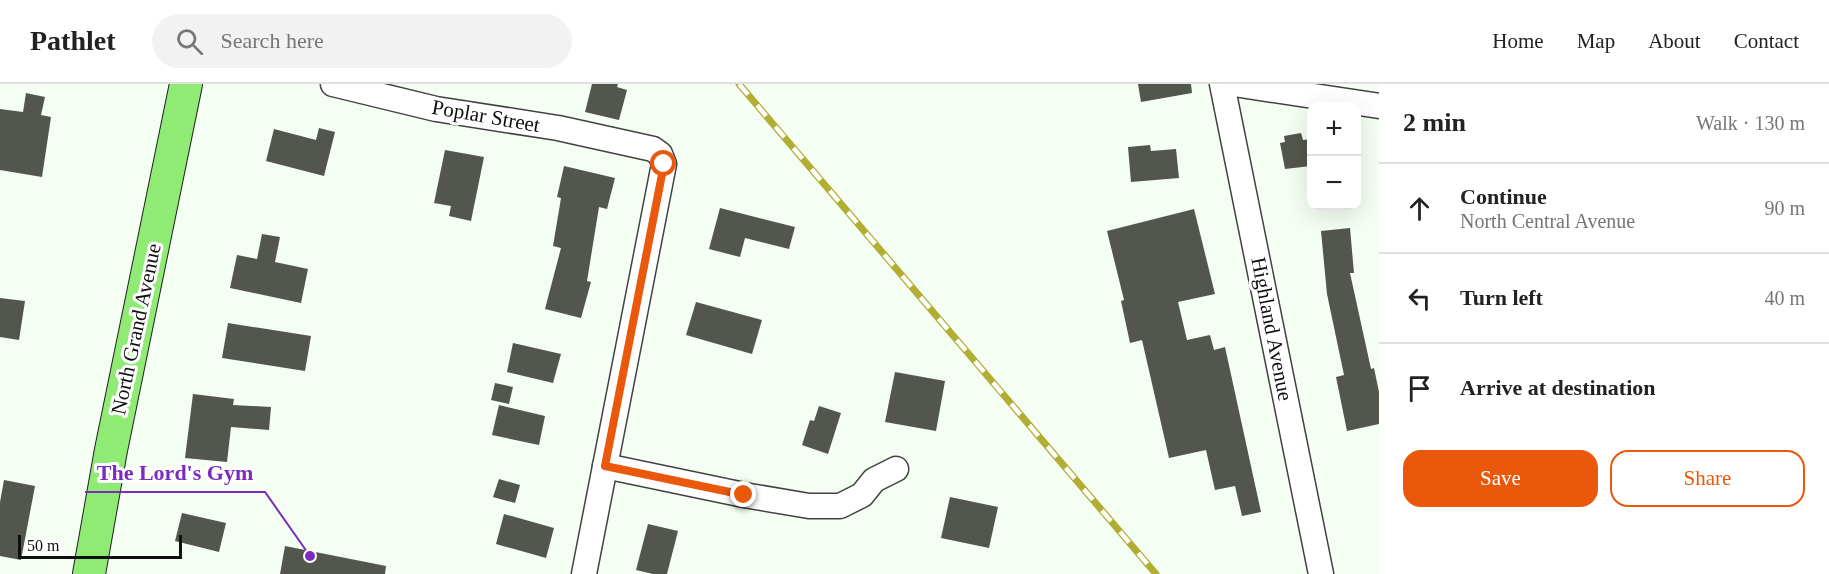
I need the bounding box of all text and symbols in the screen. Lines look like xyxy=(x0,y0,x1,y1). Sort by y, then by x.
search box xyxy=(152,14,572,68)
text: Pathlet xyxy=(30,25,116,56)
icon: search xyxy=(173,25,206,58)
text: Search here xyxy=(221,28,324,53)
text: Home xyxy=(1492,29,1544,53)
text: Map xyxy=(1577,29,1615,53)
text: About xyxy=(1648,29,1701,53)
text: Contact xyxy=(1734,29,1799,53)
street label: Poplar Street xyxy=(430,95,542,137)
map controls xyxy=(1307,102,1361,210)
button: + xyxy=(1307,102,1361,156)
text: 2 min xyxy=(1403,108,1466,137)
text: Walk · 130 m xyxy=(1696,112,1805,134)
route start xyxy=(650,150,676,176)
button: − xyxy=(1307,156,1361,210)
text: Continue xyxy=(1460,184,1547,209)
icon: ahead xyxy=(1403,192,1436,225)
text: 90 m xyxy=(1764,197,1805,219)
text: North Central Avenue xyxy=(1460,210,1635,232)
street label: North Grand Avenue xyxy=(106,241,166,417)
street label: Highland Avenue xyxy=(1246,255,1298,403)
icon: left xyxy=(1403,282,1436,315)
text: Turn left xyxy=(1460,285,1543,310)
text: 40 m xyxy=(1764,287,1805,309)
icon: arrive xyxy=(1403,372,1436,405)
text: Arrive at destination xyxy=(1460,375,1656,400)
button: Save xyxy=(1403,450,1598,507)
button: Share xyxy=(1610,450,1805,507)
callout: The Lord's Gym xyxy=(85,452,265,492)
text: The Lord's Gym xyxy=(97,460,253,485)
route end xyxy=(730,481,756,507)
scale bar xyxy=(18,532,182,560)
text: 50 m xyxy=(27,537,59,554)

